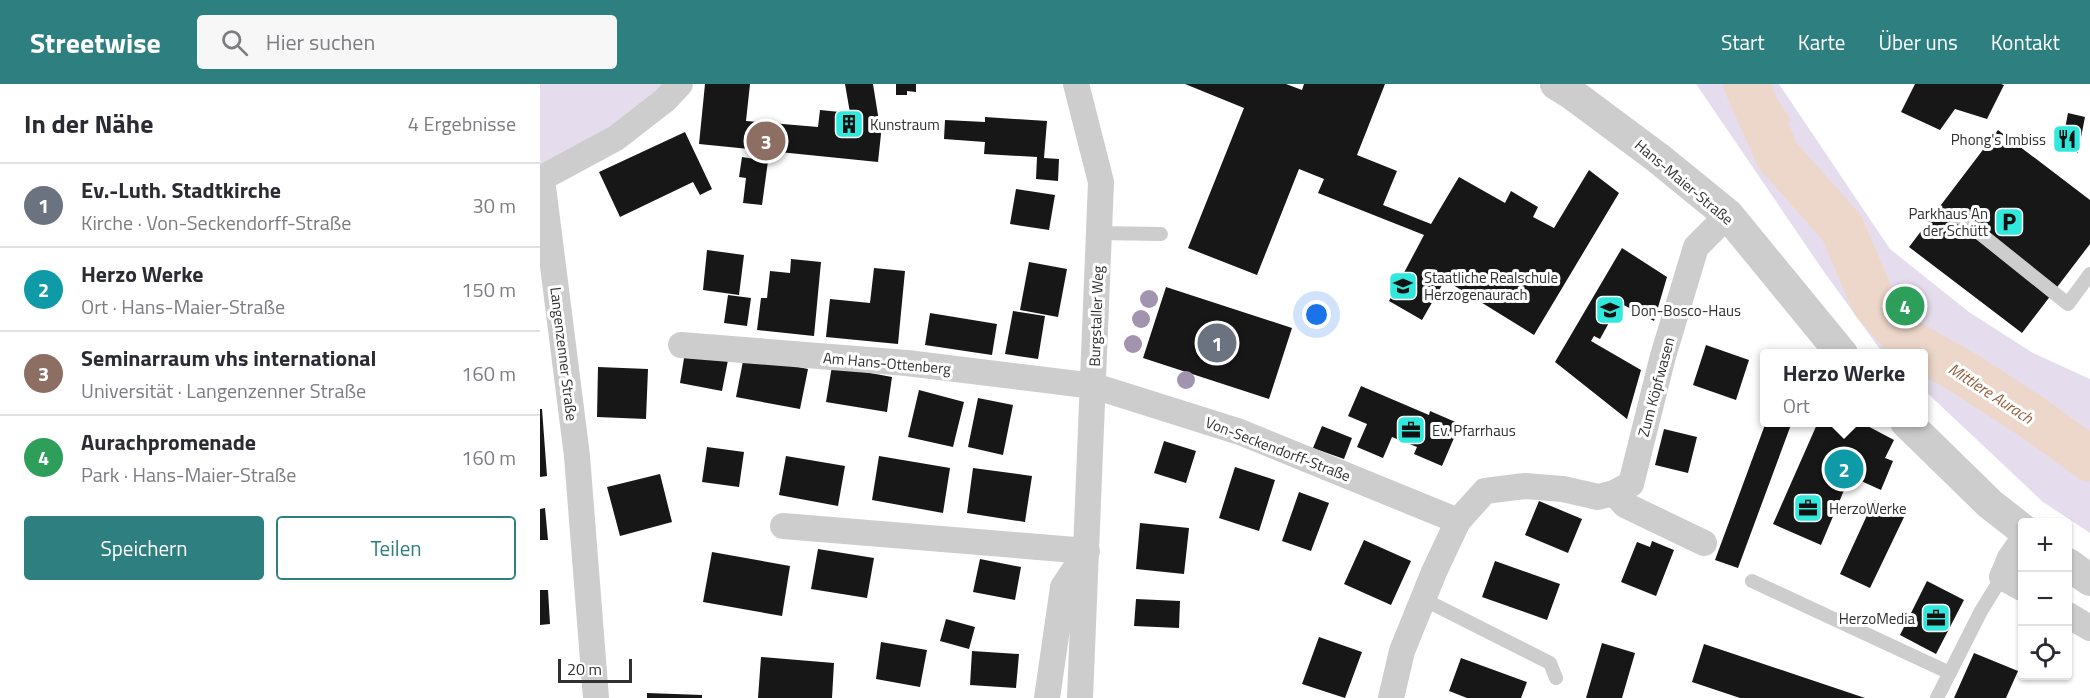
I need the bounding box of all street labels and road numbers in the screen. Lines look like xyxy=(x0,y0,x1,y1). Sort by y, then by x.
street label: Hans-Maier-Straße xyxy=(1630,134,1738,230)
street label: Burgstaller Weg xyxy=(1083,265,1109,367)
street label: Langenzenner Straße xyxy=(544,286,584,422)
street label: Zum Köpfwasen xyxy=(1632,335,1680,439)
street label: Am Hans-Ottenberg xyxy=(822,346,952,380)
street label: Von-Seckendorff-Straße xyxy=(1202,411,1354,487)

